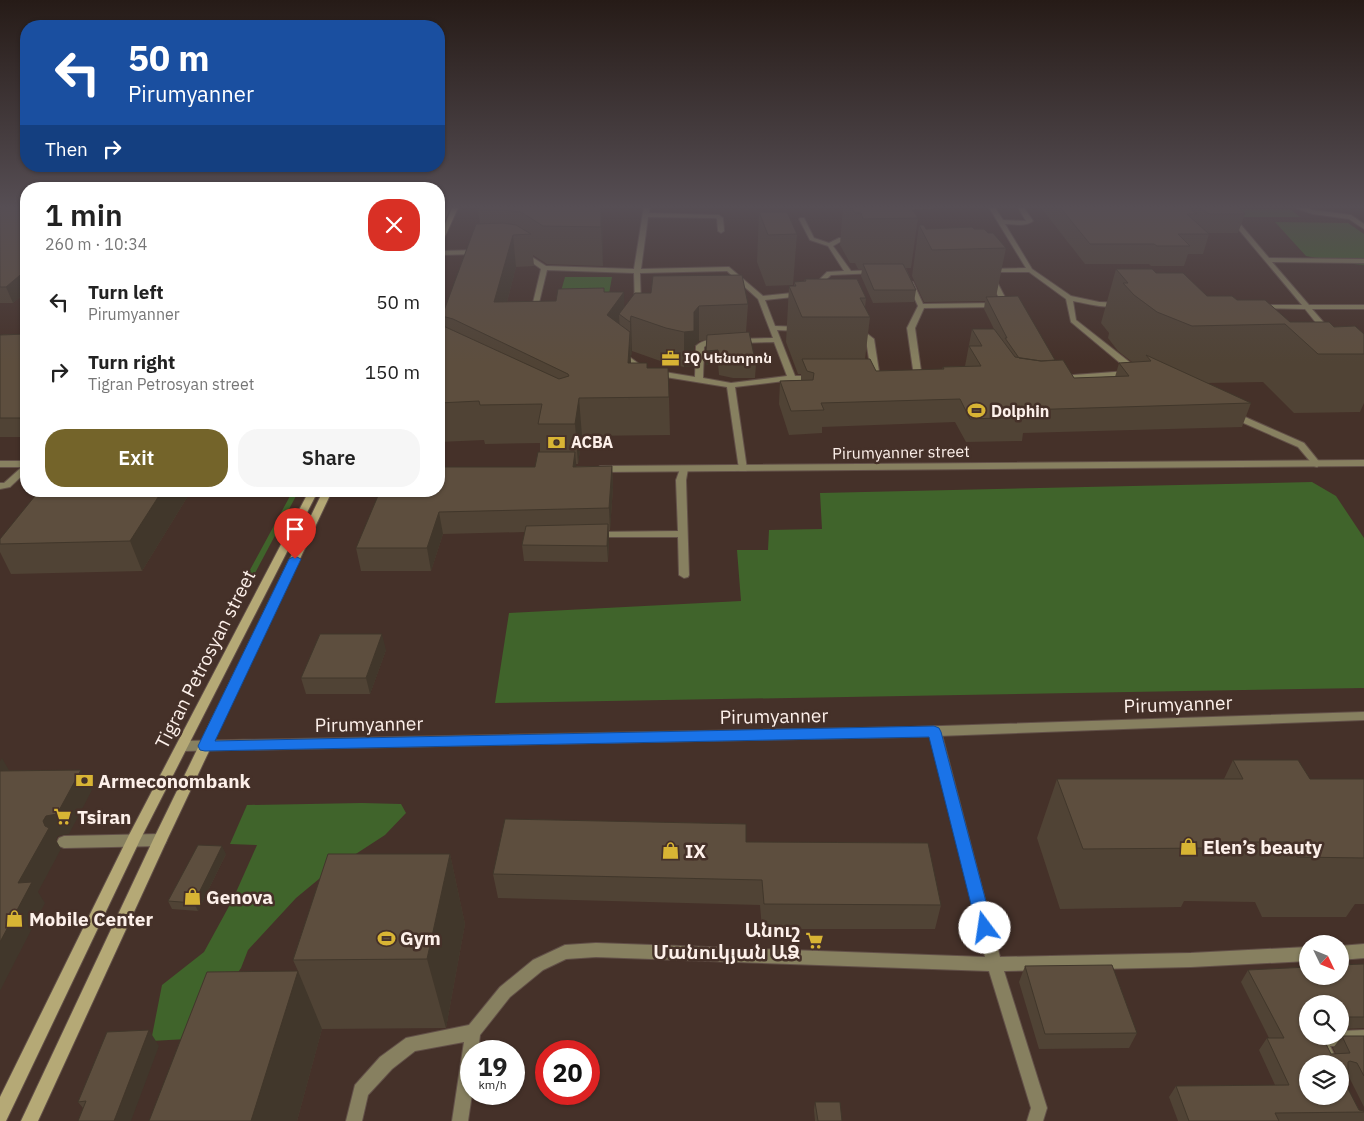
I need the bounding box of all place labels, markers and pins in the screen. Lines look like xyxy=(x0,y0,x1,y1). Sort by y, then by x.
office icon: IQ Կենտրոն xyxy=(660,348,680,368)
place label: IQ Կենտրոն xyxy=(684,349,772,367)
sports icon: Dolphin xyxy=(967,401,987,421)
place label: Dolphin xyxy=(991,401,1049,421)
bank icon: ACBA xyxy=(547,432,567,452)
place label: ACBA xyxy=(571,432,613,452)
pin xyxy=(274,508,316,559)
place label: Armeconombank xyxy=(98,769,251,793)
bank icon: Armeconombank xyxy=(74,771,94,791)
place label: Tsiran xyxy=(77,805,131,829)
supermarket icon: Tsiran xyxy=(53,807,73,827)
place label: Elen’s beauty xyxy=(1203,835,1323,859)
shop icon: Elen’s beauty xyxy=(1179,837,1199,857)
place label: IX xyxy=(685,839,706,863)
shop icon: IX xyxy=(661,841,681,861)
place label: Genova xyxy=(206,885,273,909)
shop icon: Genova xyxy=(182,887,202,907)
place label: Mobile Center xyxy=(29,907,153,931)
shop icon: Mobile Center xyxy=(5,909,25,929)
place label: Անուշ Մանուկյան ԱՁ xyxy=(653,918,800,964)
place label: Gym xyxy=(400,926,441,950)
sports icon: Gym xyxy=(376,928,396,948)
supermarket icon: Անուշ Մանուկյան ԱՁ xyxy=(804,931,824,951)

